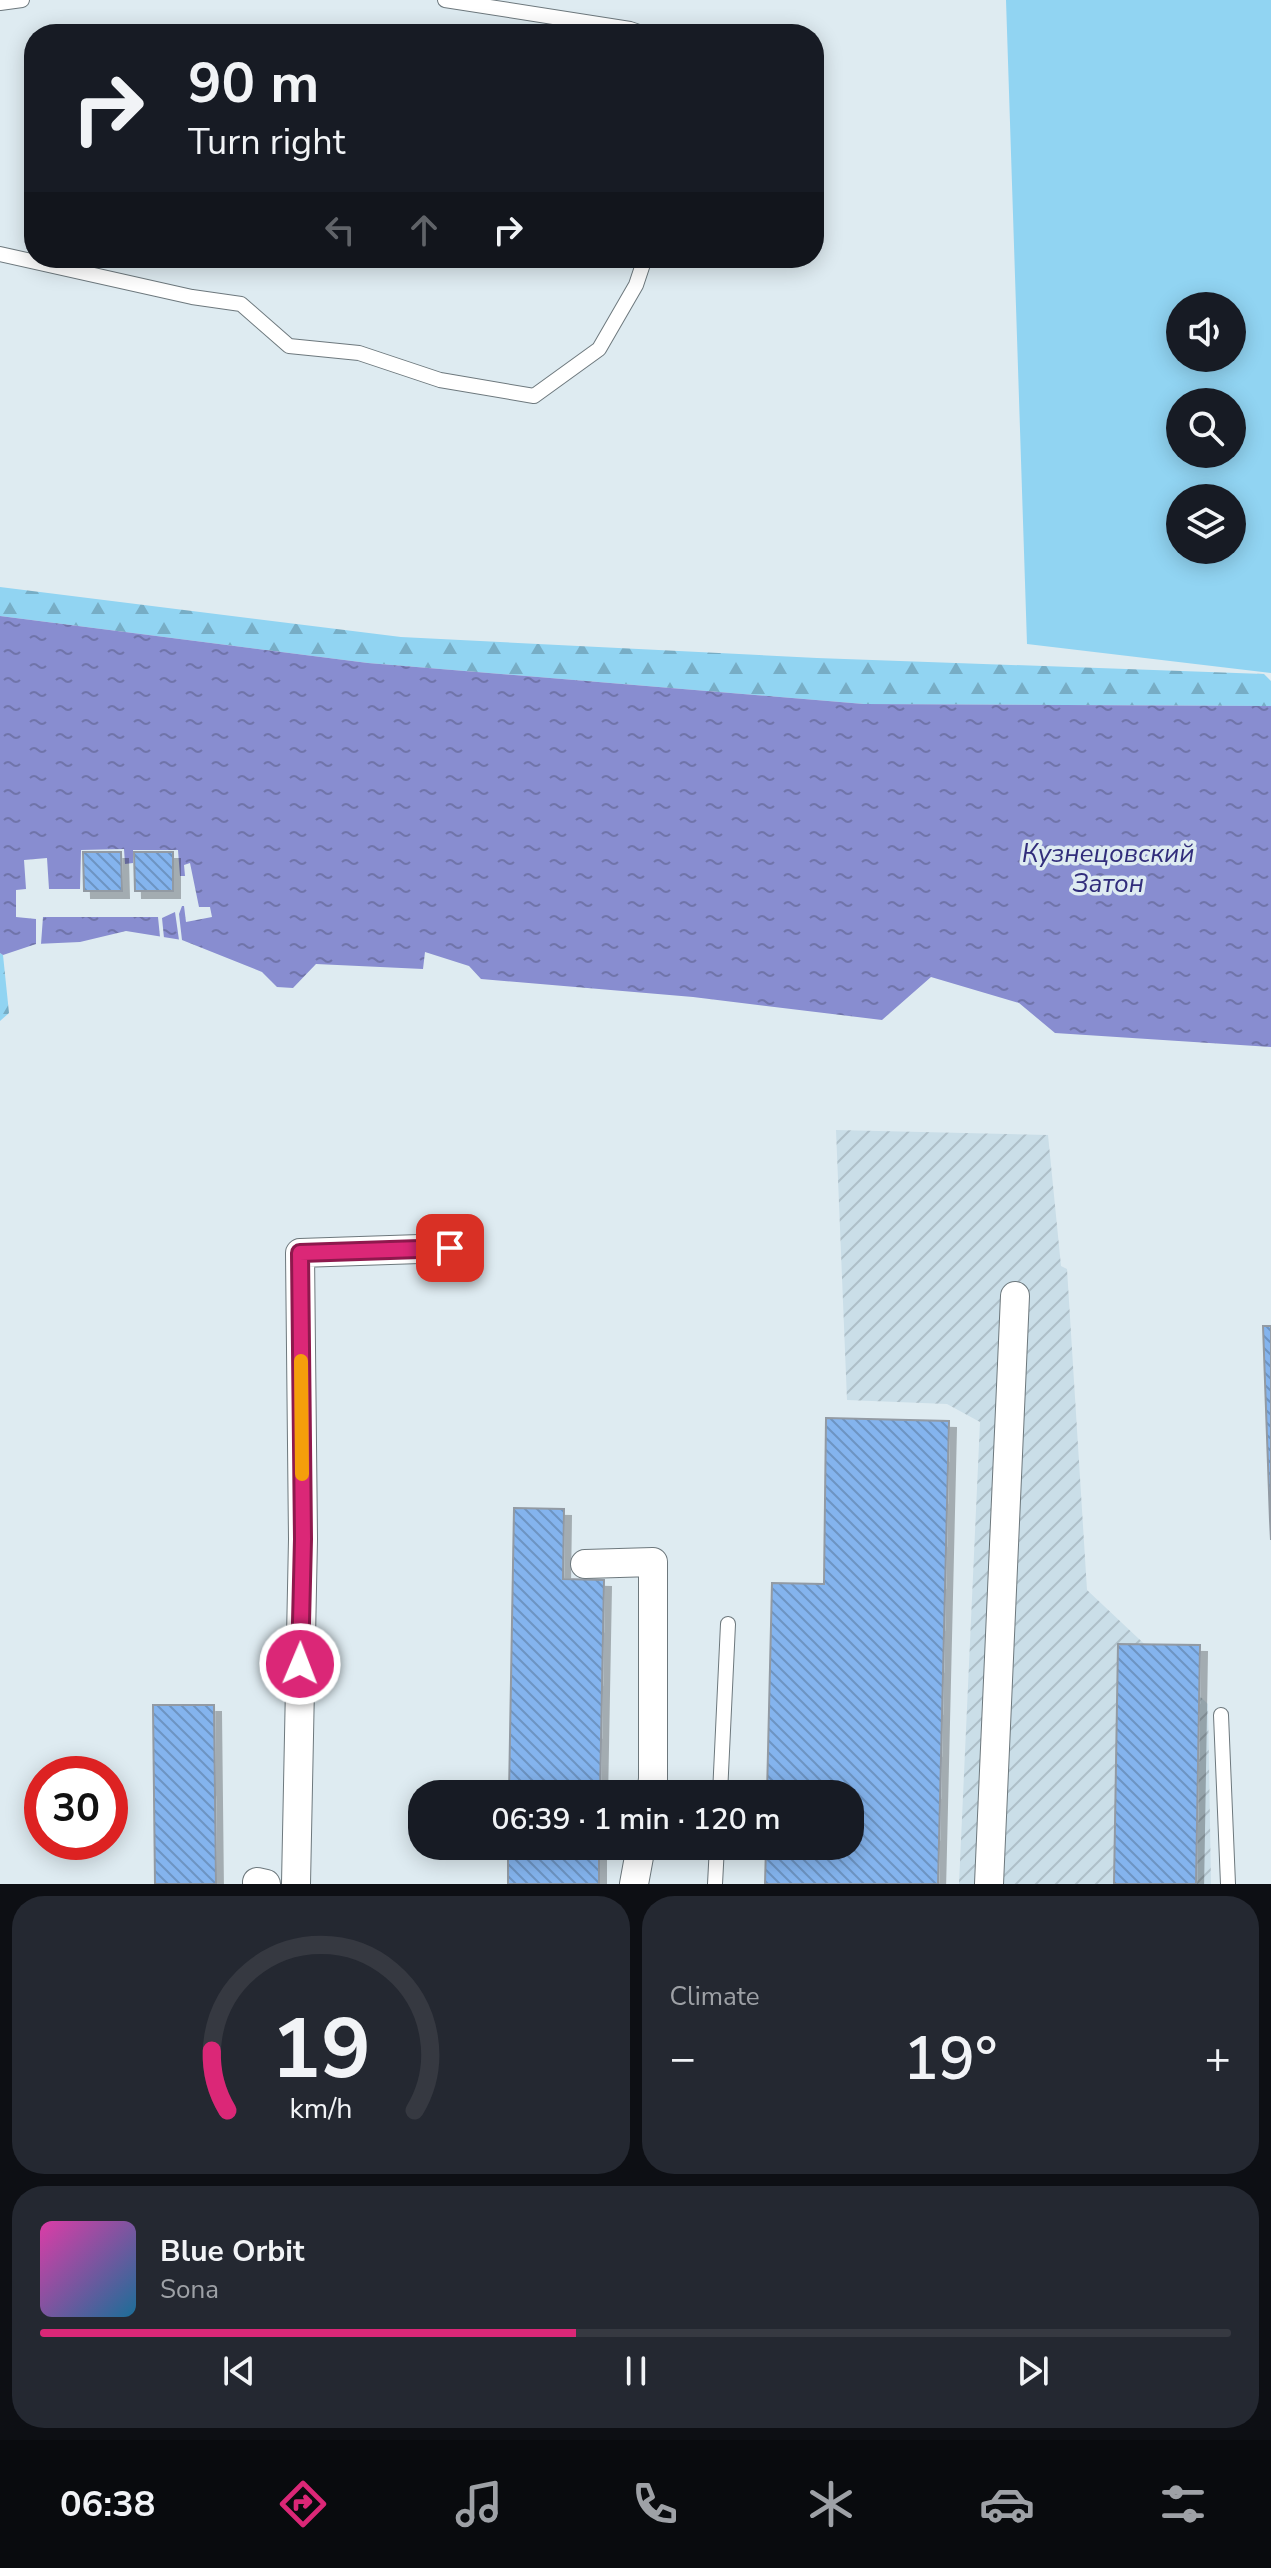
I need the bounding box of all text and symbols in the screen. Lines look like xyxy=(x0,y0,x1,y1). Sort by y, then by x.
text: 90 m xyxy=(188,45,319,122)
icon: right xyxy=(56,56,160,160)
text: Turn right xyxy=(188,118,345,167)
icon: left xyxy=(318,208,362,252)
icon: ahead xyxy=(402,208,446,252)
icon: right xyxy=(486,208,530,252)
map controls xyxy=(1166,292,1246,564)
button: sound xyxy=(1166,292,1246,372)
button: search xyxy=(1166,388,1246,468)
button: layers xyxy=(1166,484,1246,564)
water label: Кузнецовский Затон xyxy=(1022,836,1194,901)
pin xyxy=(416,1214,484,1282)
icon: arrive xyxy=(428,1226,472,1270)
position arrow xyxy=(258,1622,342,1706)
speed limit sign: 30 xyxy=(24,1756,128,1860)
text: 06:39 · 1 min · 120 m xyxy=(491,1799,781,1840)
text: Climate xyxy=(670,1979,760,2014)
text: 19 xyxy=(271,1993,371,2106)
text: 19° xyxy=(903,2018,998,2100)
text: − xyxy=(670,2029,696,2089)
text: + xyxy=(1205,2029,1231,2089)
text: km/h xyxy=(289,2089,352,2128)
text: Blue Orbit xyxy=(160,2231,304,2272)
text: Sona xyxy=(160,2272,219,2307)
icon: previous xyxy=(217,2349,261,2393)
icon: pause xyxy=(614,2349,658,2393)
icon: next xyxy=(1011,2349,1055,2393)
icon: directions xyxy=(275,2476,331,2532)
icon: music xyxy=(451,2476,507,2532)
icon: phone xyxy=(627,2476,683,2532)
icon: climate xyxy=(803,2476,859,2532)
icon: car xyxy=(979,2476,1035,2532)
icon: filters xyxy=(1155,2476,1211,2532)
text: 06:38 xyxy=(60,2480,155,2529)

